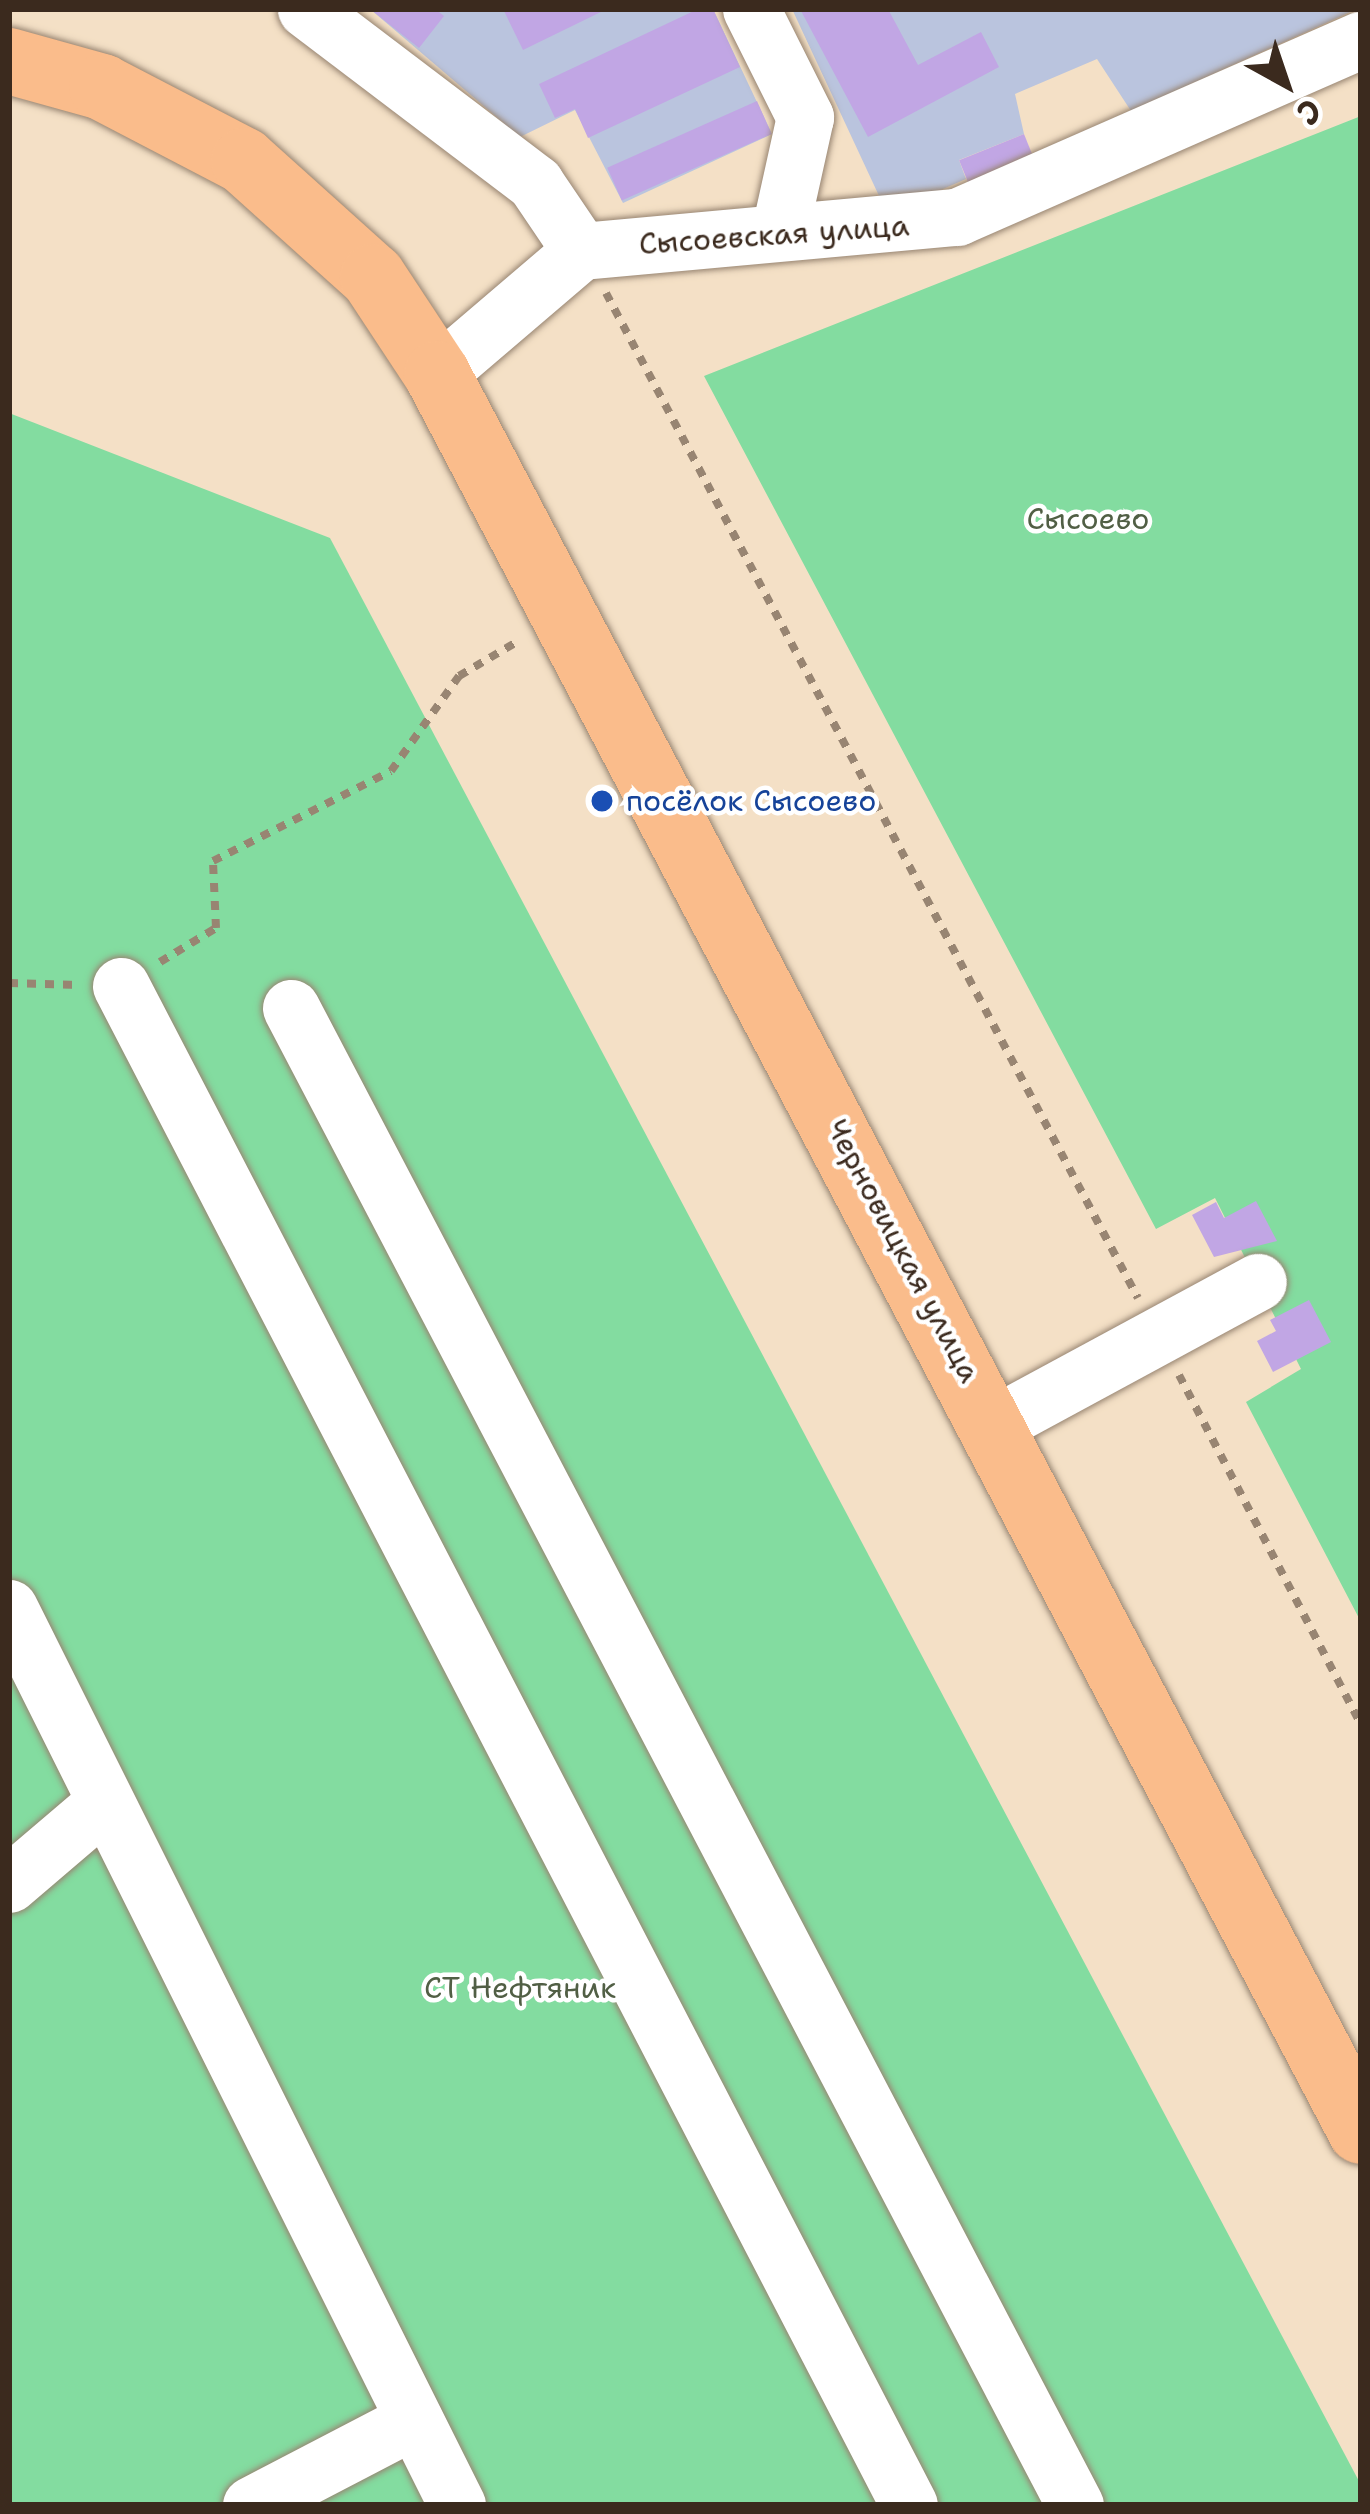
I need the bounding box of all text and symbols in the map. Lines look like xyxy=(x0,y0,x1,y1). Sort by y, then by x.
north arrow xyxy=(1226,24,1346,144)
text: С xyxy=(1287,88,1332,136)
street label: Сысоевская улица xyxy=(638,208,910,262)
park label: Сысоево xyxy=(1026,501,1150,537)
place label: посёлок Сысоево xyxy=(626,783,876,819)
marker: посёлок Сысоево xyxy=(589,788,615,814)
street label: Черновицкая улица xyxy=(818,1113,988,1389)
park label: СТ Нефтяник xyxy=(424,1970,616,2006)

